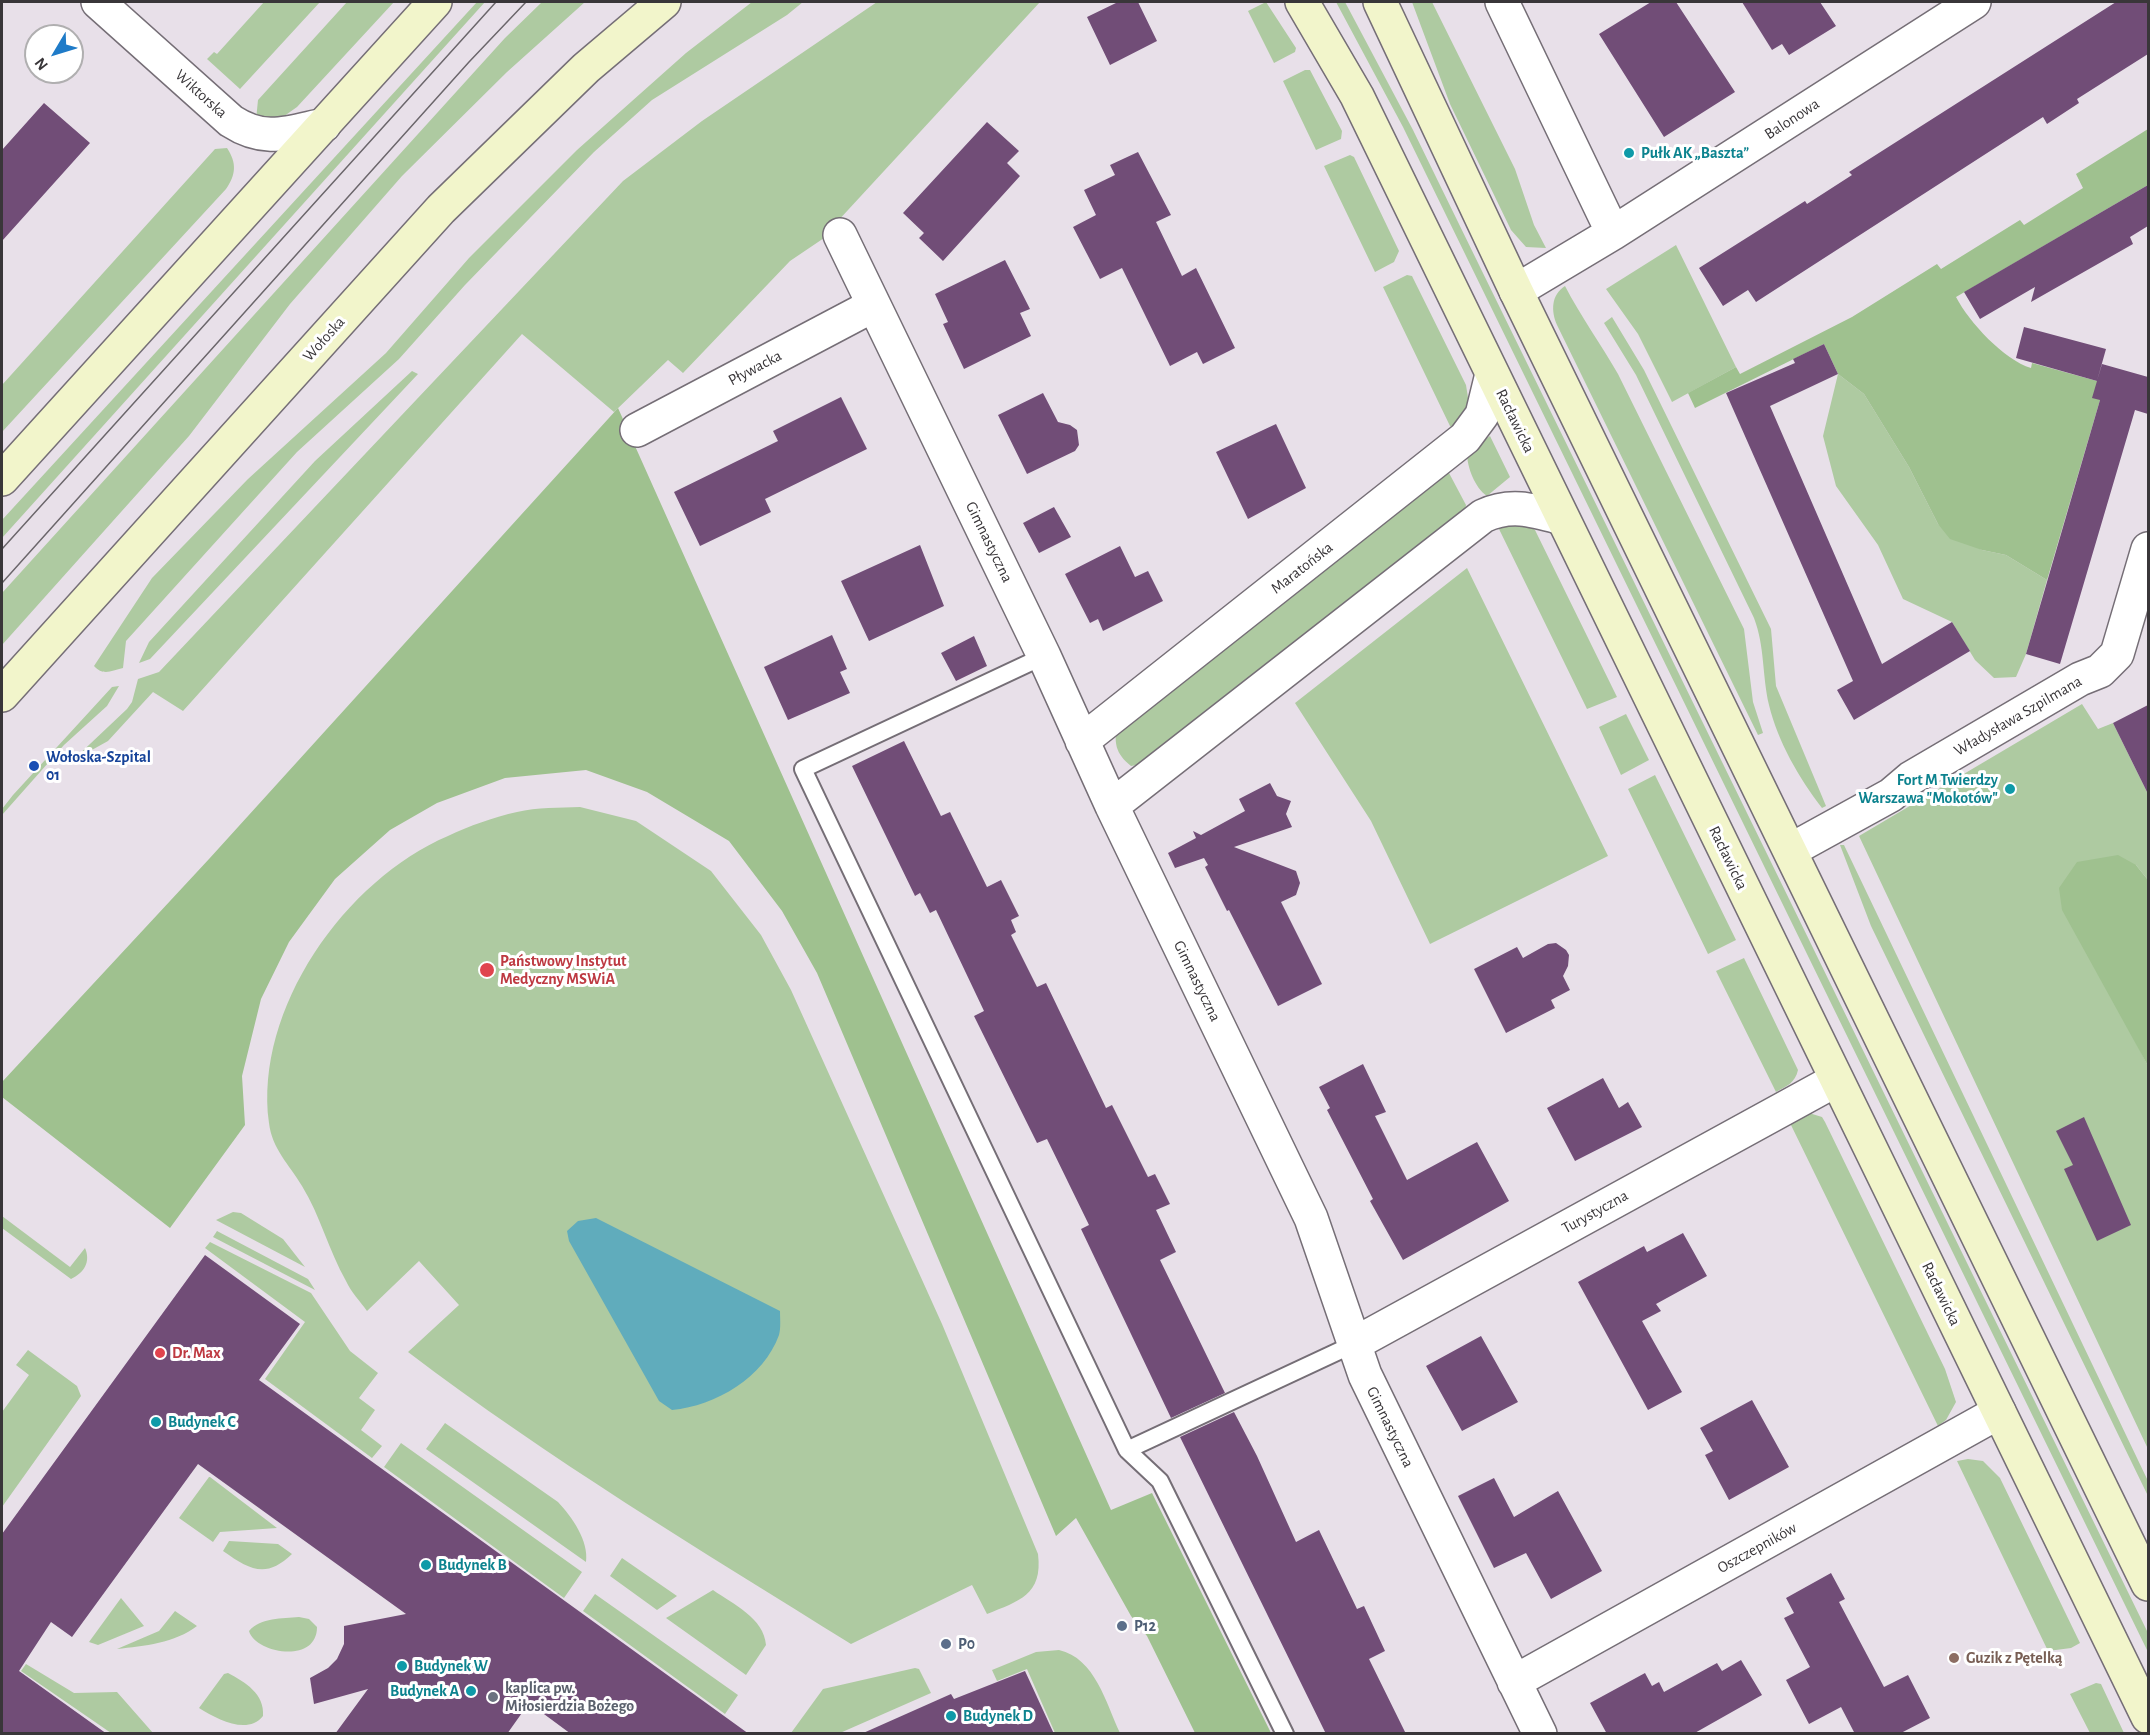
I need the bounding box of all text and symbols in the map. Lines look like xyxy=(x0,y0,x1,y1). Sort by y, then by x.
north arrow xyxy=(24,24,84,84)
text: N xyxy=(32,55,51,73)
street label: Wiktorska xyxy=(171,66,231,122)
street label: Balonowa xyxy=(1761,94,1823,144)
place label: Pułk AK „Baszta” xyxy=(1641,143,1749,163)
marker: Pułk AK „Baszta” xyxy=(1622,146,1636,160)
street label: Wołoska xyxy=(299,313,349,365)
street label: Pływacka xyxy=(725,346,785,390)
street label: Racławicka xyxy=(1491,386,1539,456)
street label: Gimnastyczna xyxy=(961,498,1017,586)
street label: Maratońska xyxy=(1267,538,1337,598)
street label: Władysława Szpilmana xyxy=(1951,672,2085,760)
place label: Wołoska-Szpital 01 xyxy=(46,747,151,785)
marker: Wołoska-Szpital 01 xyxy=(27,759,41,773)
place label: Fort M Twierdzy Warszawa "Mokotów" xyxy=(1858,770,1998,808)
marker: Fort M Twierdzy Warszawa "Mokotów" xyxy=(2003,782,2017,796)
street label: Racławicka xyxy=(1704,823,1752,893)
street label: Gimnastyczna xyxy=(1169,937,1225,1025)
place label: Państwowy Instytut Medyczny MSWiA xyxy=(500,951,626,989)
marker: Państwowy Instytut Medyczny MSWiA xyxy=(478,961,496,979)
street label: Turystyczna xyxy=(1558,1186,1632,1238)
street label: Racławicka xyxy=(1917,1259,1965,1329)
place label: Dr. Max xyxy=(172,1343,221,1363)
marker: Dr. Max xyxy=(153,1346,167,1360)
street label: Gimnastyczna xyxy=(1362,1383,1418,1471)
place label: Budynek C xyxy=(168,1412,236,1432)
marker: Budynek C xyxy=(149,1415,163,1429)
street label: Oszczepników xyxy=(1714,1518,1800,1578)
place label: Budynek B xyxy=(438,1555,507,1575)
marker: Budynek B xyxy=(419,1558,433,1572)
place label: P12 xyxy=(1134,1616,1156,1636)
marker: P12 xyxy=(1115,1619,1129,1633)
place label: P0 xyxy=(958,1634,975,1654)
marker: P0 xyxy=(939,1637,953,1651)
place label: Guzik z Pętelką xyxy=(1966,1648,2062,1668)
marker: Guzik z Pętelką xyxy=(1947,1651,1961,1665)
place label: Budynek W xyxy=(414,1656,488,1676)
marker: Budynek W xyxy=(395,1659,409,1673)
place label: kaplica pw. Miłosierdzia Bożego xyxy=(505,1678,634,1716)
place label: Budynek A xyxy=(390,1681,459,1701)
marker: Budynek A xyxy=(464,1684,478,1698)
marker: kaplica pw. Miłosierdzia Bożego xyxy=(486,1690,500,1704)
place label: Budynek D xyxy=(963,1706,1033,1726)
marker: Budynek D xyxy=(944,1709,958,1723)

